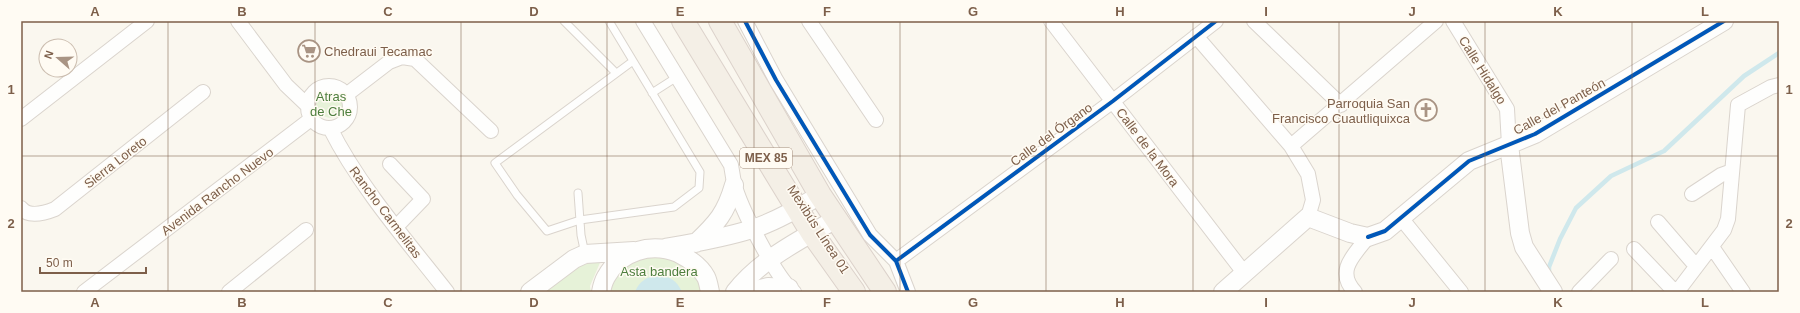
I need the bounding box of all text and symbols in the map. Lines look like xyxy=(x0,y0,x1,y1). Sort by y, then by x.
text: A xyxy=(90,4,100,19)
text: B xyxy=(237,4,247,19)
text: C xyxy=(383,4,393,19)
text: D xyxy=(529,4,539,19)
text: E xyxy=(676,4,685,19)
text: F xyxy=(823,4,831,19)
text: G xyxy=(968,4,978,19)
text: H xyxy=(1115,4,1125,19)
text: I xyxy=(1264,4,1268,19)
text: J xyxy=(1408,4,1416,19)
text: K xyxy=(1553,4,1563,19)
text: L xyxy=(1701,4,1709,19)
street label: Calle Hidalgo xyxy=(1456,34,1509,107)
north arrow xyxy=(38,38,78,78)
supermarket icon: Chedraui Tecamac xyxy=(296,38,322,64)
place label: Chedraui Tecamac xyxy=(324,44,433,59)
text: N xyxy=(42,49,56,60)
street label: Calle del Panteón xyxy=(1511,75,1608,138)
text: 1 xyxy=(7,82,15,97)
text: 1 xyxy=(1785,82,1793,97)
park label: Atras de Che xyxy=(310,89,352,119)
place label: Parroquia San Francisco Cuautliquixca xyxy=(1272,96,1411,126)
church icon: Parroquia San Francisco Cuautliquixca xyxy=(1413,97,1439,123)
street label: Calle del Órgano xyxy=(1007,100,1095,169)
street label: Calle de la Mora xyxy=(1113,105,1183,190)
street label: Sierra Loreto xyxy=(81,133,150,191)
street label: Avenida Rancho Nuevo xyxy=(158,144,276,238)
road number: MEX 85 xyxy=(740,148,792,168)
street label: Rancho Carmelitas xyxy=(346,164,425,261)
street label: Mexibús Línea 01 xyxy=(784,182,853,276)
text: 2 xyxy=(7,216,15,231)
text: 2 xyxy=(1785,216,1793,231)
scale bar xyxy=(40,249,146,275)
text: 50 m xyxy=(46,256,73,270)
park label: Asta bandera xyxy=(620,264,698,279)
text: A xyxy=(90,295,100,310)
text: B xyxy=(237,295,247,310)
text: C xyxy=(383,295,393,310)
text: D xyxy=(529,295,539,310)
text: E xyxy=(676,295,685,310)
text: F xyxy=(823,295,831,310)
text: G xyxy=(968,295,978,310)
text: H xyxy=(1115,295,1125,310)
text: I xyxy=(1264,295,1268,310)
text: J xyxy=(1408,295,1416,310)
text: K xyxy=(1553,295,1563,310)
text: L xyxy=(1701,295,1709,310)

